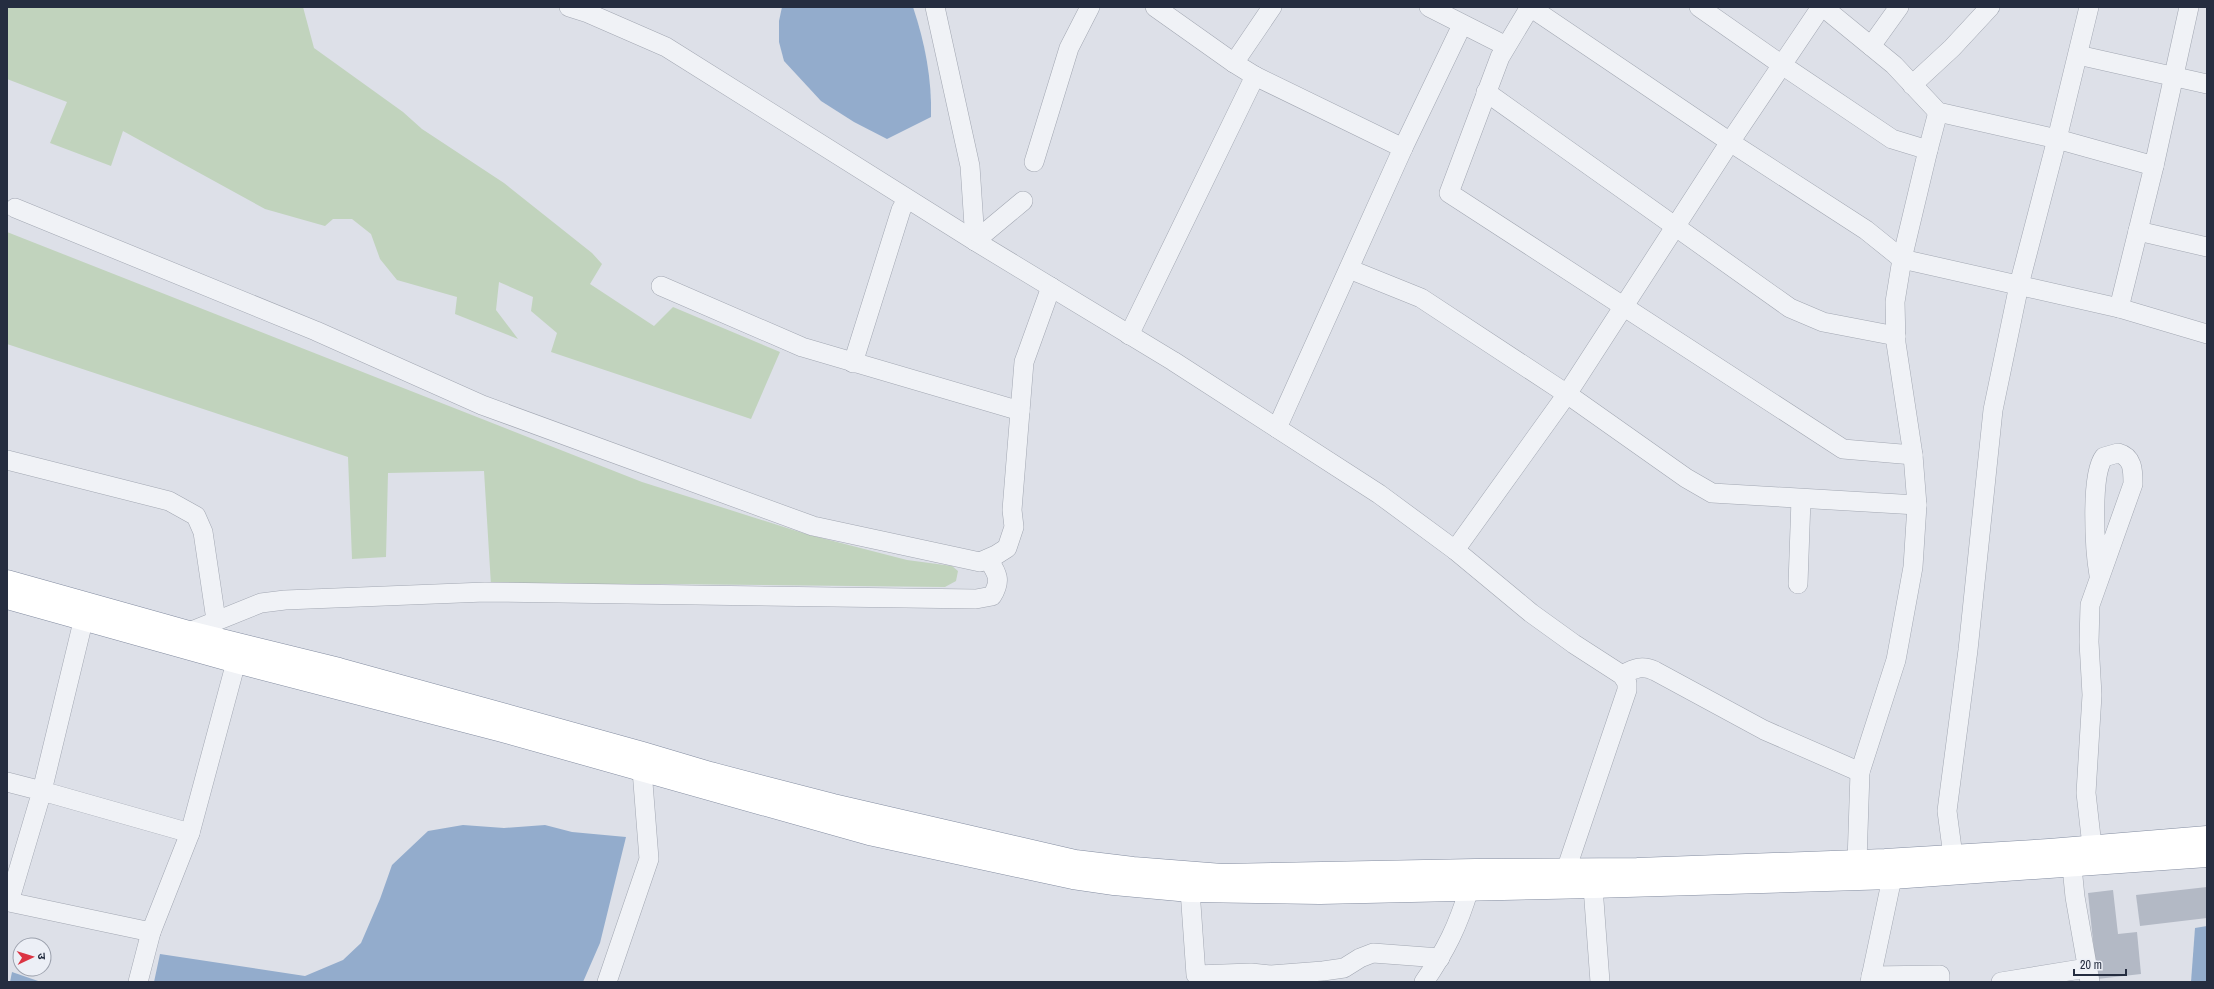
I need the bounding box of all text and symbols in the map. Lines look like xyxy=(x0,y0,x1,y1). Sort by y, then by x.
north arrow xyxy=(12,937,52,977)
scale bar xyxy=(2074,951,2126,977)
text: उ xyxy=(35,953,49,961)
text: 20 m xyxy=(2080,957,2102,973)

